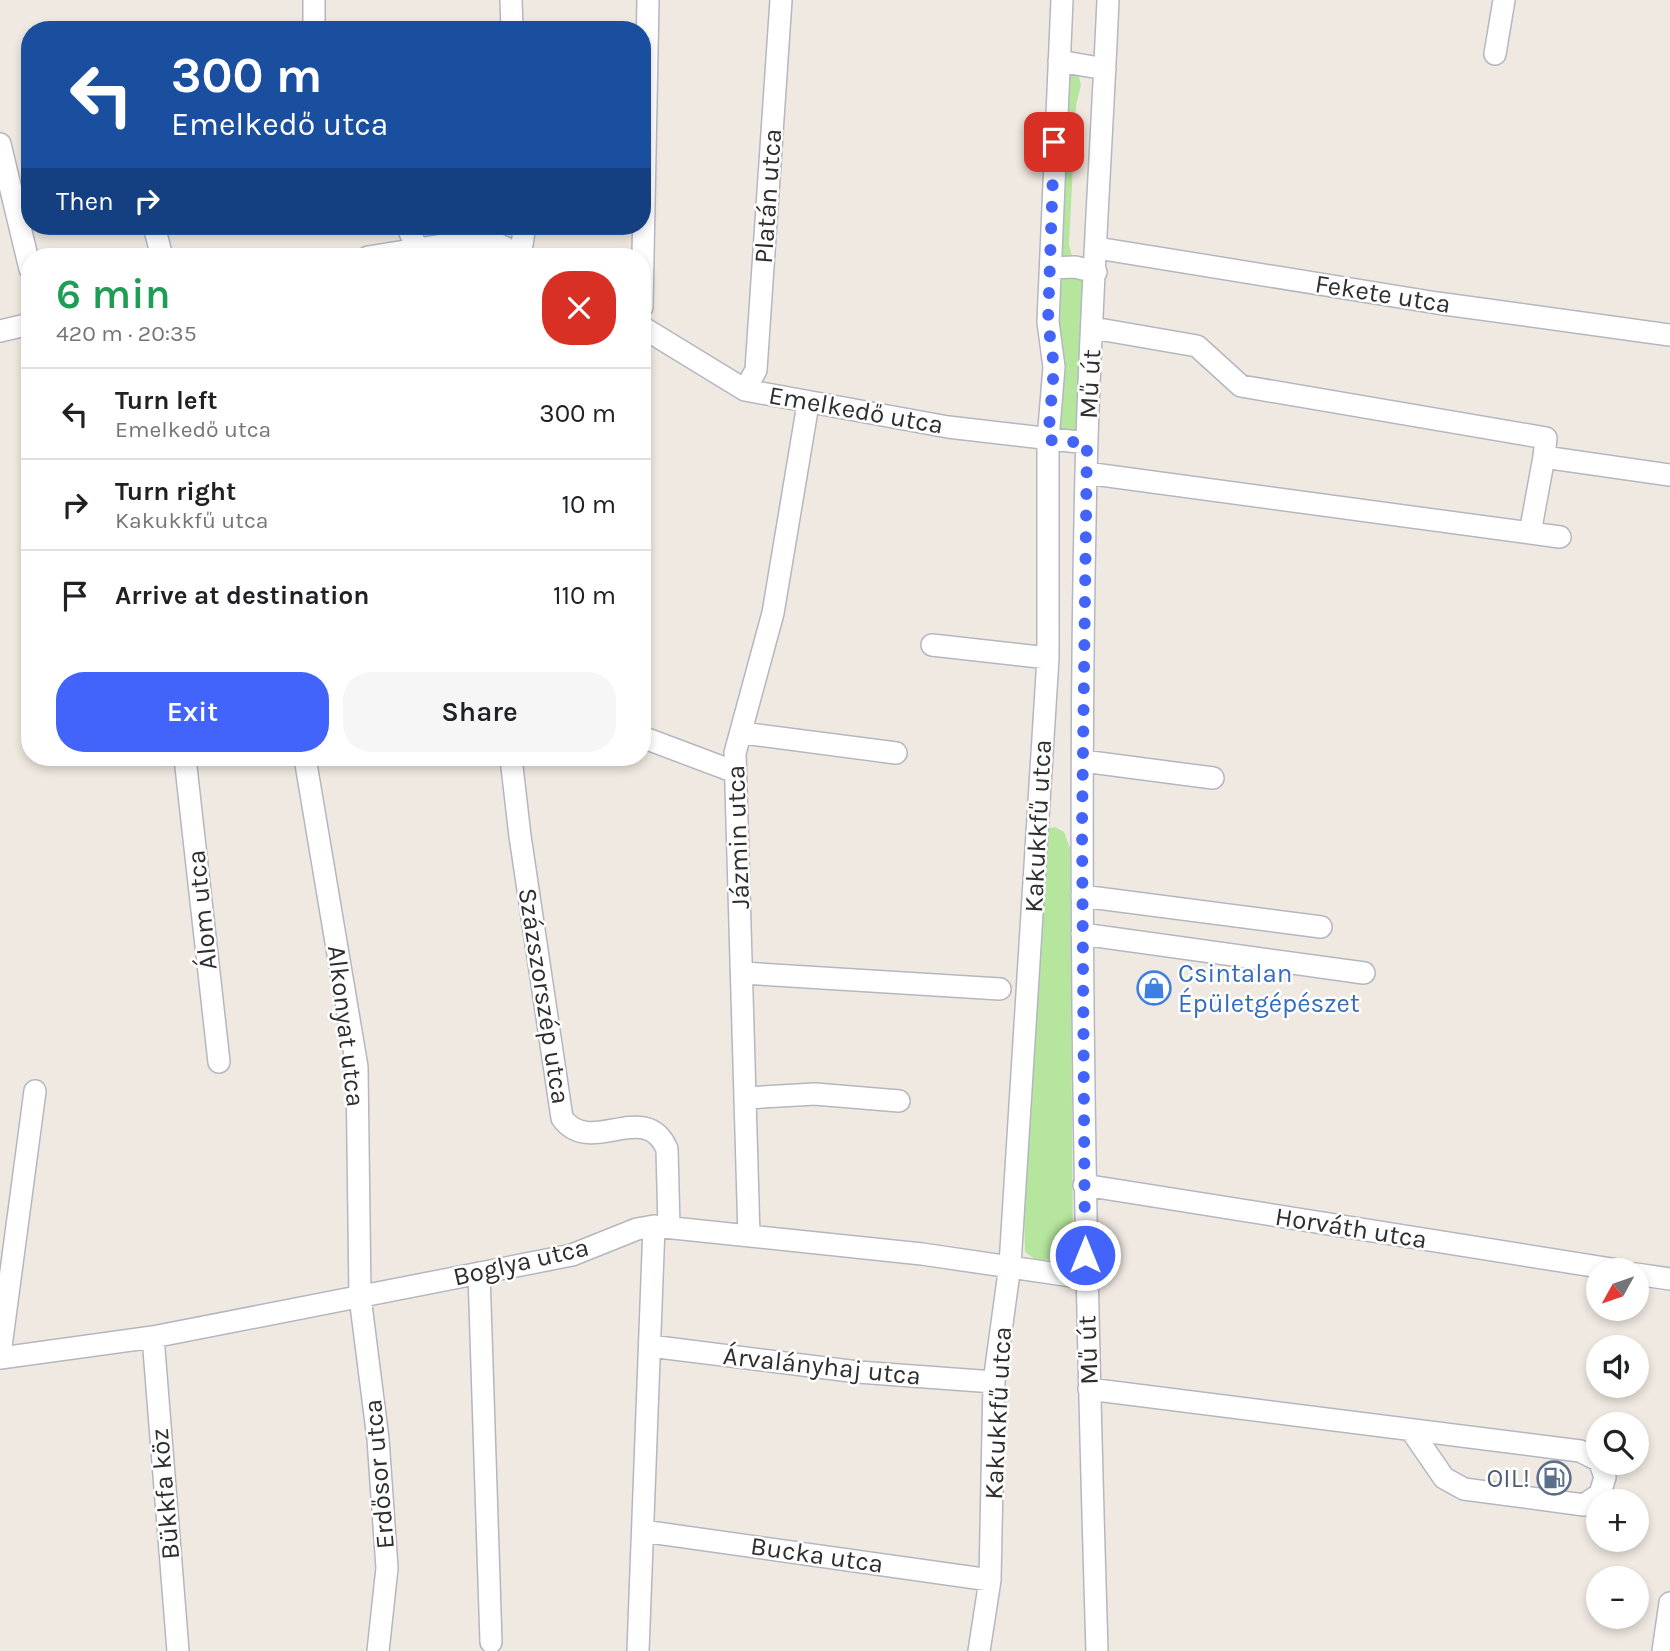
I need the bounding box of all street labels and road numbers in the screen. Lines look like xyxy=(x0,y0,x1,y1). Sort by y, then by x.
street label: Platán utca xyxy=(748,127,788,265)
street label: Fekete utca xyxy=(1313,268,1453,320)
street label: Mű út xyxy=(1073,348,1107,419)
street label: Emelkedő utca xyxy=(766,379,946,441)
street label: Kakukkfű utca xyxy=(1018,739,1058,913)
street label: Jázmin utca xyxy=(720,764,756,910)
street label: Álom utca xyxy=(179,849,224,971)
street label: Százszorszép utca xyxy=(512,886,576,1106)
street label: Alkonyat utca xyxy=(321,944,371,1108)
street label: Horváth utca xyxy=(1273,1201,1429,1255)
street label: Boglya utca xyxy=(450,1231,592,1293)
street label: Mű út xyxy=(1071,1315,1105,1385)
street label: Kakukkfű utca xyxy=(978,1326,1018,1500)
street label: Árvalányhaj utca xyxy=(722,1339,923,1392)
street label: Erdősor utca xyxy=(357,1398,401,1550)
street label: Bükkfa köz xyxy=(144,1427,186,1561)
street label: Bucka utca xyxy=(749,1530,885,1580)

